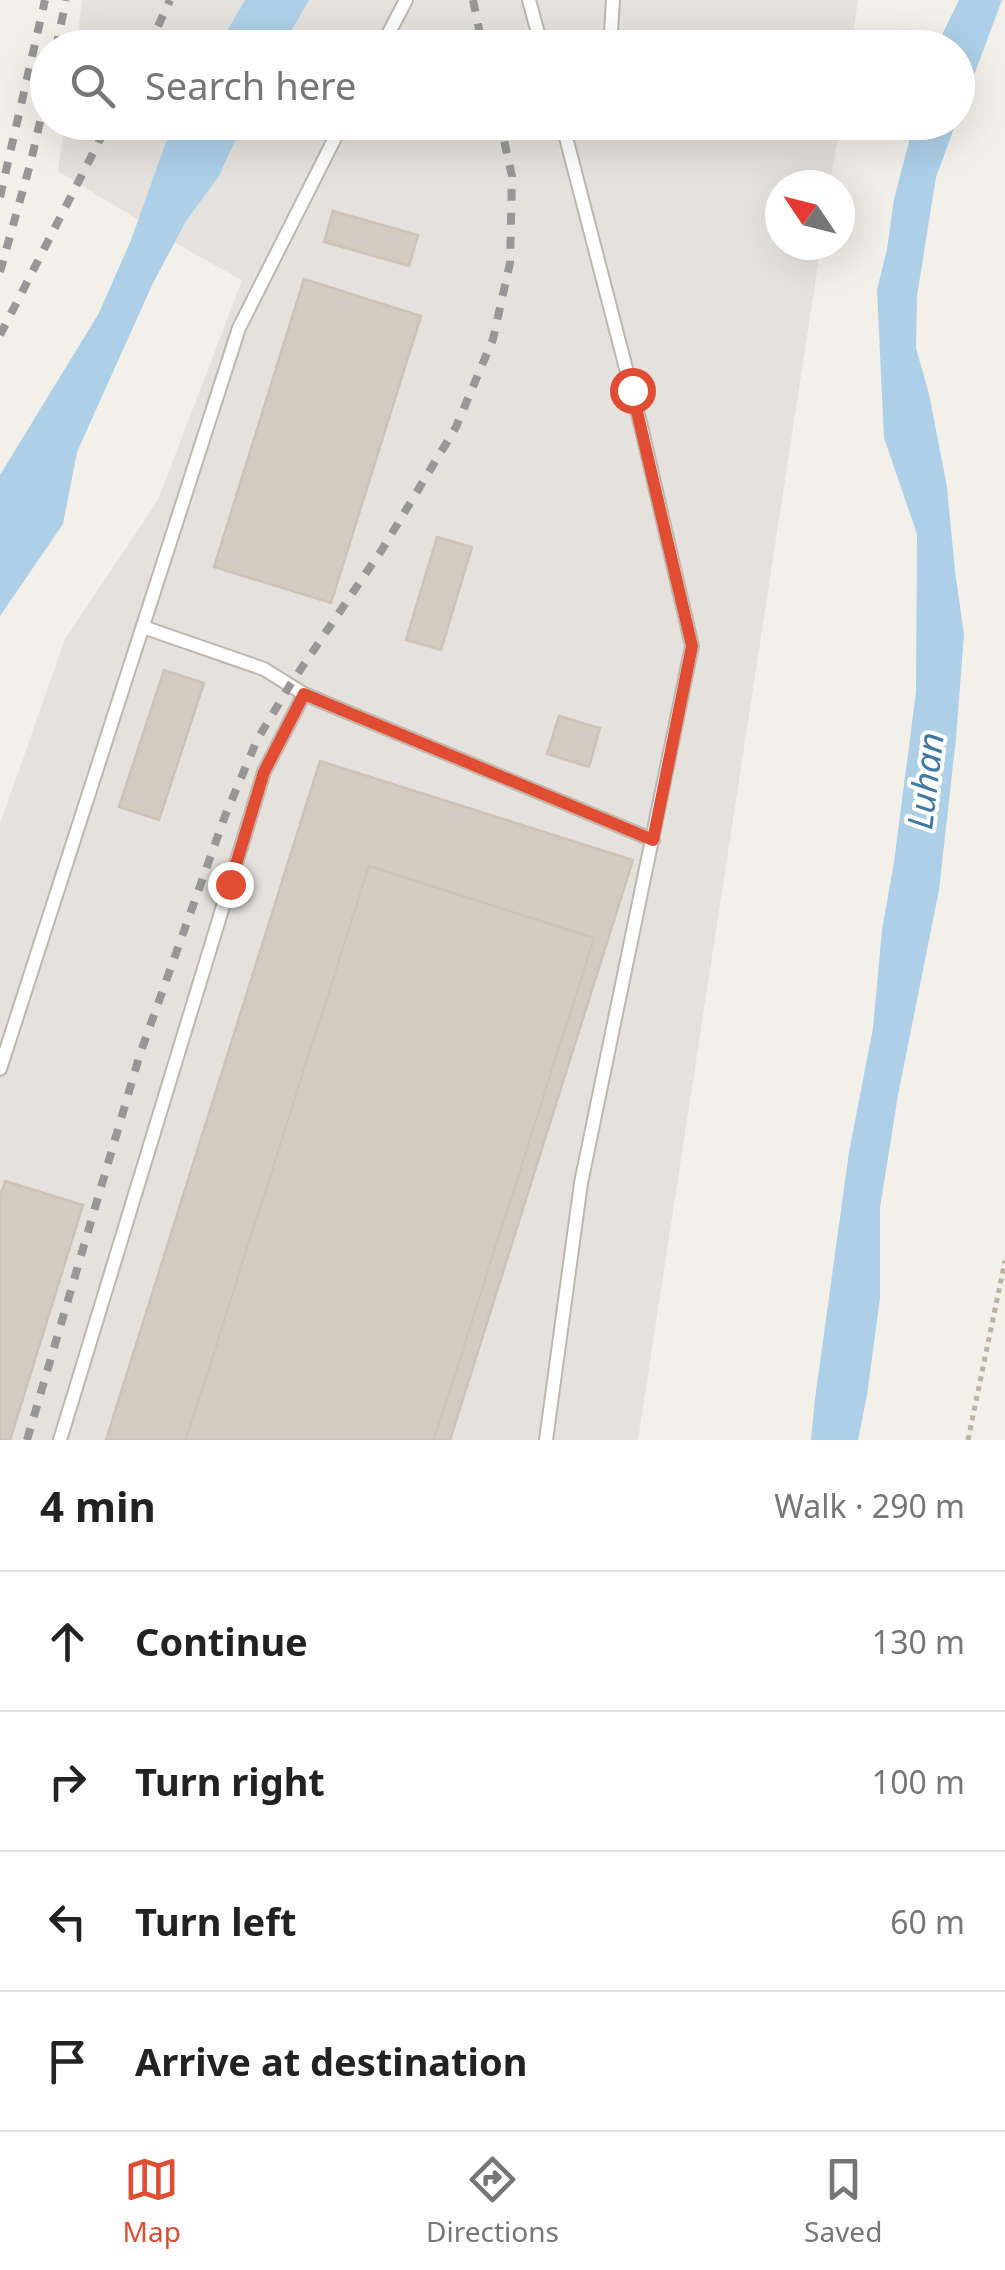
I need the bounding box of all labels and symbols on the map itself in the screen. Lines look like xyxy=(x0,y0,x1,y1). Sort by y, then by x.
north arrow xyxy=(765,170,855,260)
route start xyxy=(610,368,656,414)
water label: Luhan xyxy=(895,730,954,832)
route end xyxy=(208,862,254,908)

